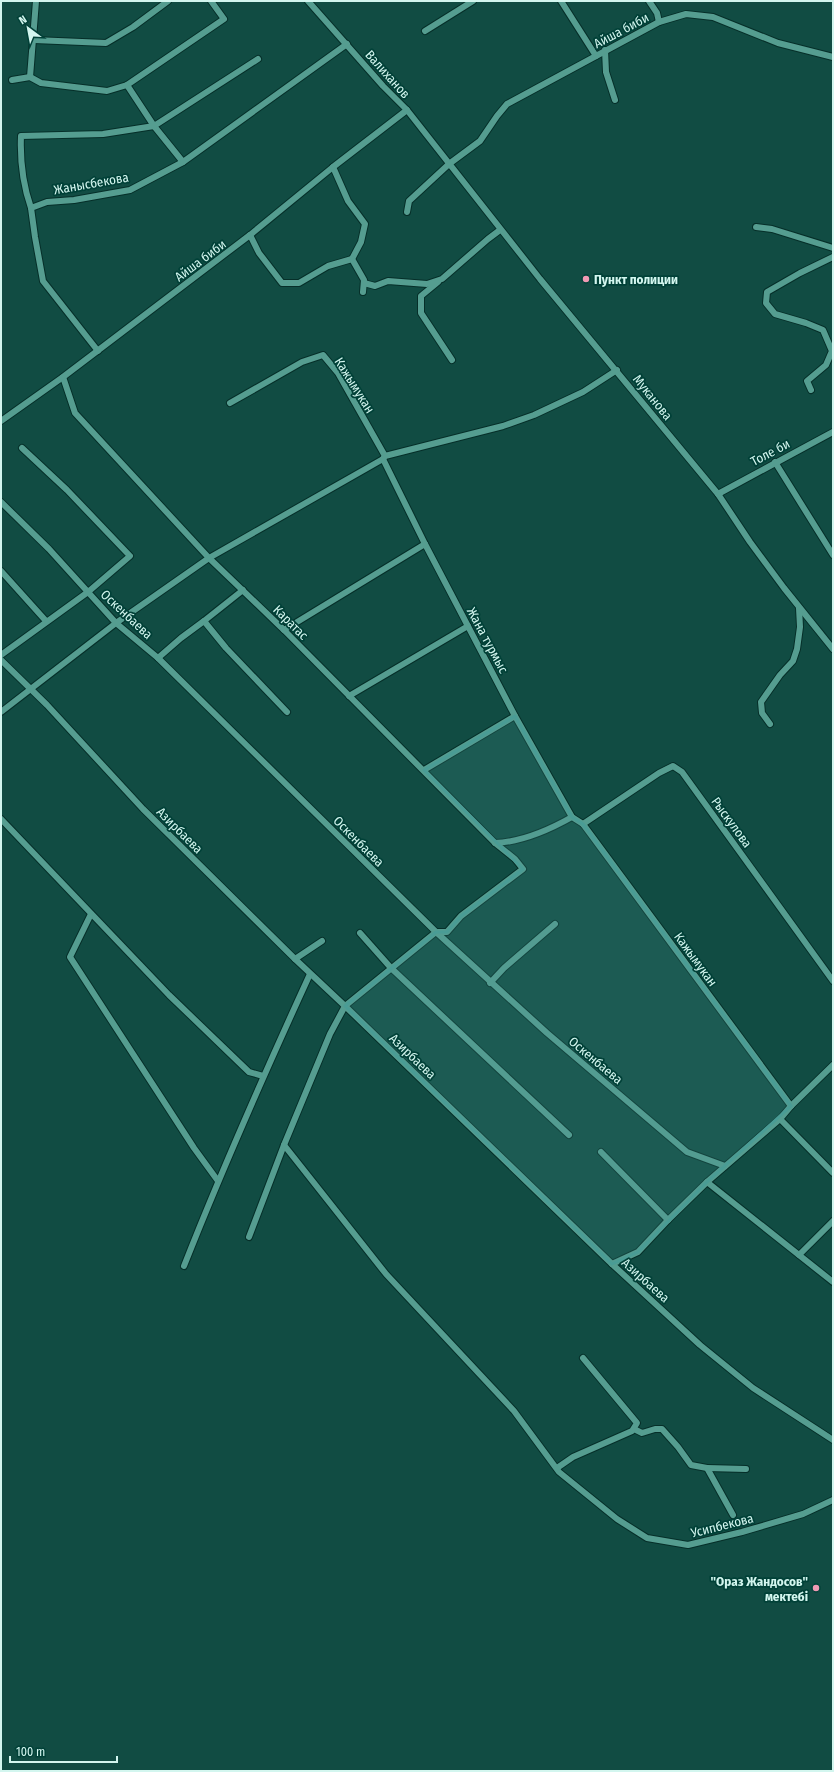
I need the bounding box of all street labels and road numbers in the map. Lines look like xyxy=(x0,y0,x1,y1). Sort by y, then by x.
street label: Айша биби xyxy=(591,10,651,51)
street label: Валиханов xyxy=(362,47,413,101)
street label: Жанысбекова xyxy=(52,170,130,197)
street label: Айша биби xyxy=(172,236,229,284)
street label: Кажымукан xyxy=(332,355,378,416)
street label: Муканова xyxy=(630,372,675,423)
street label: Толе би xyxy=(748,436,792,469)
street label: Оскенбаева xyxy=(98,587,156,642)
street label: Каратас xyxy=(270,602,311,643)
street label: Жана турмыс xyxy=(464,605,511,676)
street label: Рыскулова xyxy=(708,794,755,850)
street label: Азирбаева xyxy=(154,804,206,856)
street label: Оскенбаева xyxy=(330,813,387,870)
street label: Кажымукан xyxy=(671,929,720,989)
street label: Азирбаева xyxy=(386,1031,439,1082)
street label: Оскенбаева xyxy=(566,1034,625,1087)
street label: Азирбаева xyxy=(619,1255,673,1306)
street label: Усипбекова xyxy=(688,1510,755,1541)

